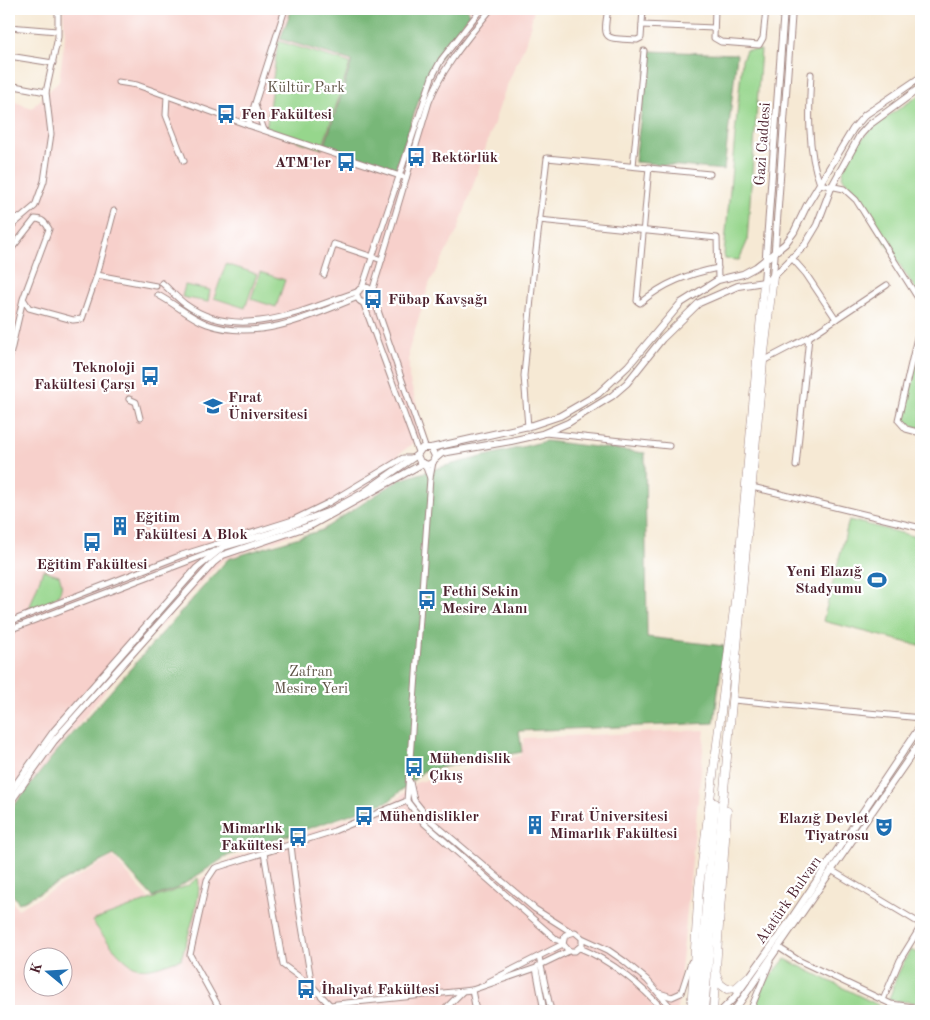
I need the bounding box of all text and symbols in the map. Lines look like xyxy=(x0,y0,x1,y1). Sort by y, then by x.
park label: Kültür Park xyxy=(267,81,345,96)
street label: Gazi Caddesi xyxy=(753,102,774,186)
bus stop icon: Fen Fakültesi xyxy=(215,103,237,125)
place label: Fen Fakültesi xyxy=(241,108,332,123)
bus stop icon: Rektörlük xyxy=(405,146,427,168)
bus stop icon: ATM'ler xyxy=(335,151,357,173)
place label: Rektörlük xyxy=(431,151,499,166)
place label: ATM'ler xyxy=(275,156,331,171)
bus stop icon: Fübap Kavşağı xyxy=(362,288,384,310)
place label: Fübap Kavşağı xyxy=(388,293,487,308)
place label: Teknoloji Fakültesi Çarşı xyxy=(34,361,135,393)
bus stop icon: Teknoloji Fakültesi Çarşı xyxy=(139,365,161,387)
place label: Fırat Üniversitesi xyxy=(228,391,308,423)
school or university icon: Fırat Üniversitesi xyxy=(202,395,224,417)
place label: Eğitim Fakültesi A Blok xyxy=(135,511,248,543)
building icon: Eğitim Fakültesi A Blok xyxy=(109,515,131,537)
bus stop icon: Eğitim Fakültesi xyxy=(81,531,103,553)
place label: Eğitim Fakültesi xyxy=(36,558,148,573)
place label: Yeni Elazığ Stadyumu xyxy=(786,565,863,597)
sports icon: Yeni Elazığ Stadyumu xyxy=(866,569,888,591)
place label: Fethi Sekin Mesire Alanı xyxy=(442,585,527,617)
bus stop icon: Fethi Sekin Mesire Alanı xyxy=(416,589,438,611)
park label: Zafran Mesire Yeri xyxy=(274,665,348,697)
place label: Mühendislik Çıkış xyxy=(429,752,511,784)
bus stop icon: Mühendislik Çıkış xyxy=(403,756,425,778)
bus stop icon: Mühendislikler xyxy=(353,805,375,827)
place label: Fırat Üniversitesi Mimarlık Fakültesi xyxy=(550,807,677,842)
place label: Mühendislikler xyxy=(379,810,480,825)
place label: Elazığ Devlet Tiyatrosu xyxy=(779,812,870,844)
building icon: Fırat Üniversitesi Mimarlık Fakültesi xyxy=(524,814,546,836)
theatre icon: Elazığ Devlet Tiyatrosu xyxy=(873,816,895,838)
place label: Mimarlık Fakültesi xyxy=(221,822,284,854)
bus stop icon: Mimarlık Fakültesi xyxy=(287,826,309,848)
street label: Atatürk Bulvarı xyxy=(754,854,825,947)
north arrow xyxy=(22,948,72,998)
text: K xyxy=(28,961,45,976)
bus stop icon: İhaliyat Fakültesi xyxy=(295,978,317,1000)
place label: İhaliyat Fakültesi xyxy=(321,981,439,998)

